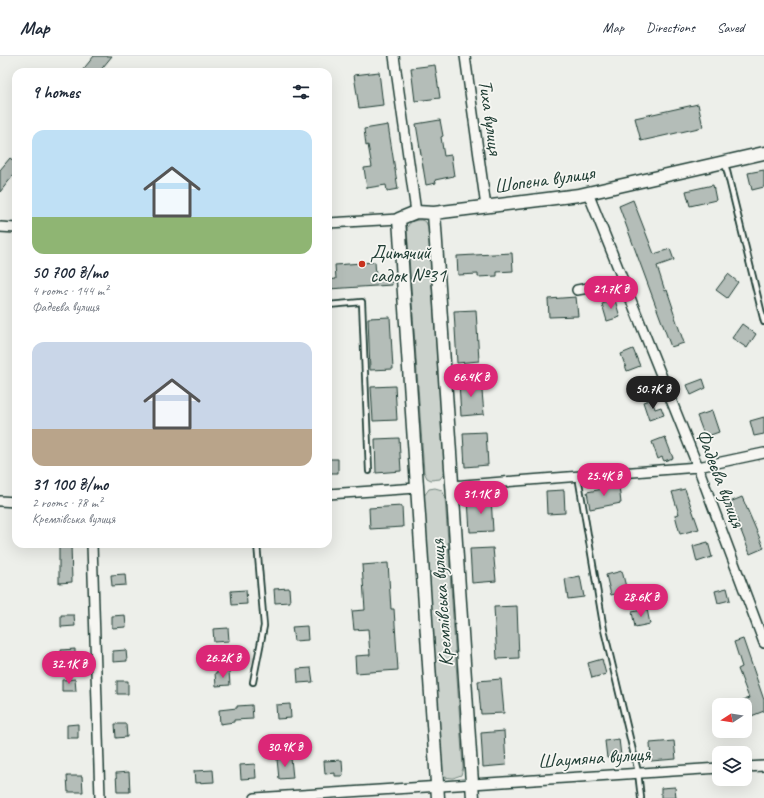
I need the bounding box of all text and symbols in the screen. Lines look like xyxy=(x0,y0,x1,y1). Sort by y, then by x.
text: Map xyxy=(20,16,50,40)
text: Map xyxy=(603,19,624,36)
text: Directions xyxy=(646,19,695,36)
text: Saved xyxy=(717,19,744,36)
street label: Тиха вулиця xyxy=(473,78,508,158)
icon: filters xyxy=(290,81,312,103)
text: 9 homes xyxy=(32,82,80,103)
icon: home xyxy=(136,156,208,228)
street label: Шопена вулиця xyxy=(492,160,598,199)
place label: Дитячий садок №31 xyxy=(370,240,447,288)
marker: Дитячий садок №31 xyxy=(357,259,367,269)
text: 50 700 ₴/mo xyxy=(32,262,108,283)
pin: 21.7K ₴ xyxy=(574,276,648,310)
text: 21.7K ₴ xyxy=(593,281,629,297)
text: 4 rooms · 144 m² xyxy=(32,283,108,299)
text: Фадеєва вулиця xyxy=(32,299,99,315)
pin: 66.4K ₴ xyxy=(434,364,508,398)
icon: home xyxy=(136,368,208,440)
text: 66.4K ₴ xyxy=(453,369,489,385)
pin: 50.7K ₴ xyxy=(616,376,690,410)
text: 50.7K ₴ xyxy=(635,381,671,397)
street label: Фадеєва вулиця xyxy=(690,425,751,532)
pin: 25.4K ₴ xyxy=(567,463,641,497)
text: 25.4K ₴ xyxy=(586,468,622,484)
text: 31 100 ₴/mo xyxy=(32,474,108,495)
pin: 31.1K ₴ xyxy=(444,481,518,515)
text: 31.1K ₴ xyxy=(463,486,499,502)
text: 2 rooms · 78 m² xyxy=(32,495,102,511)
text: Кремлівська вулиця xyxy=(32,511,115,527)
street label: Кремлівська вулиця xyxy=(425,538,458,668)
pin: 28.6K ₴ xyxy=(604,584,678,618)
text: 28.6K ₴ xyxy=(623,589,659,605)
pin: 26.2K ₴ xyxy=(186,645,260,679)
text: 26.2K ₴ xyxy=(205,650,241,666)
pin: 32.1K ₴ xyxy=(32,651,106,685)
text: 32.1K ₴ xyxy=(51,656,87,672)
north arrow xyxy=(712,698,752,738)
map controls xyxy=(712,698,752,786)
pin: 30.9K ₴ xyxy=(248,734,322,768)
text: 30.9K ₴ xyxy=(267,739,303,755)
street label: Шаумяна вулиця xyxy=(537,741,652,774)
button: layers xyxy=(712,746,752,786)

